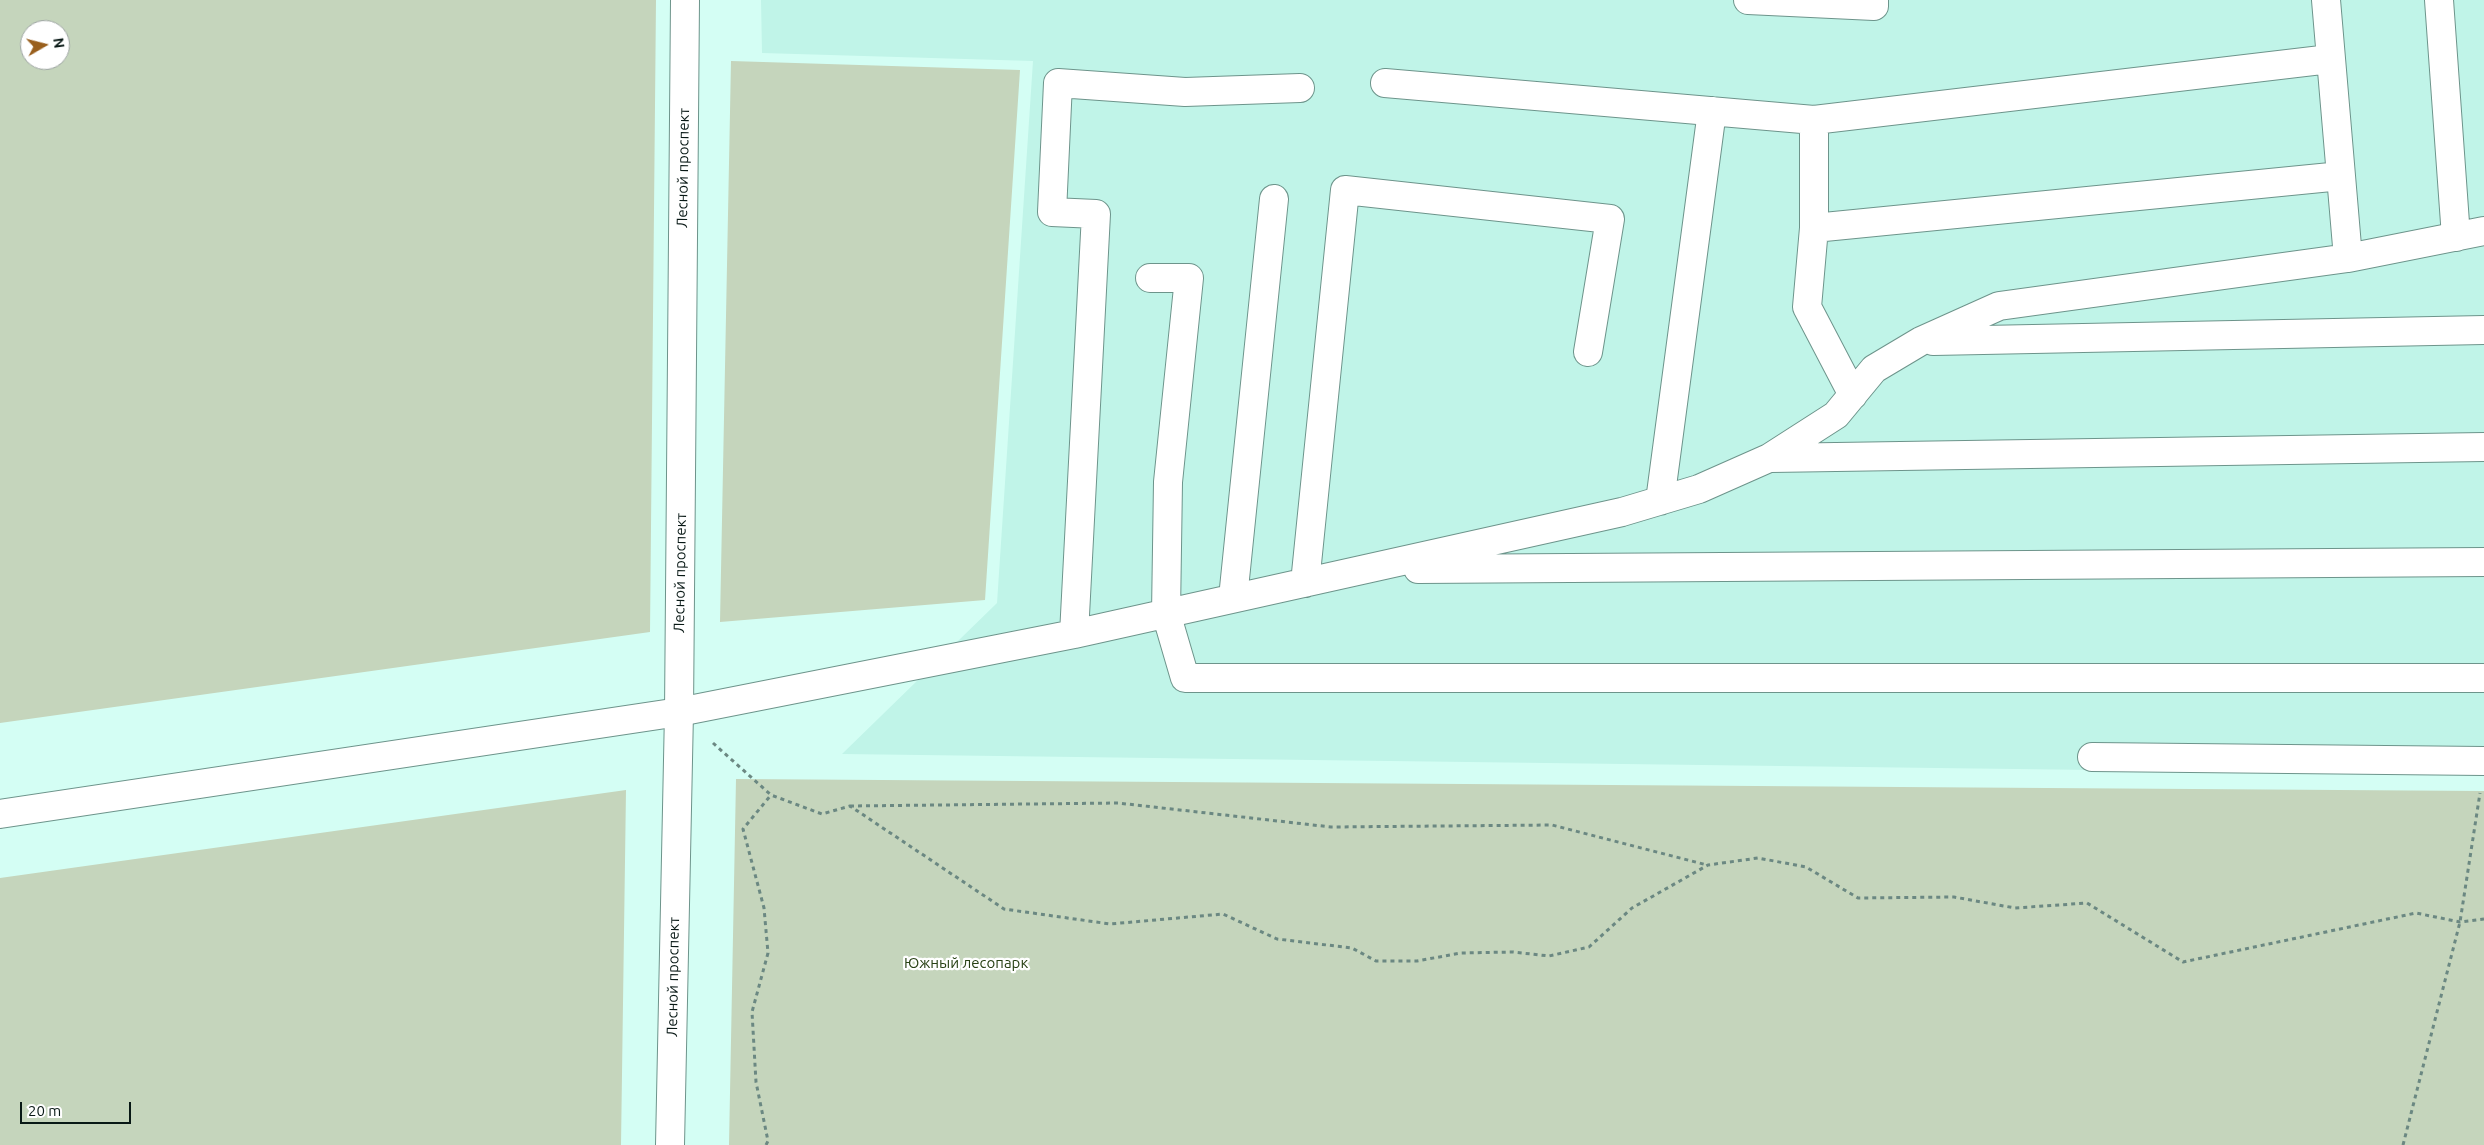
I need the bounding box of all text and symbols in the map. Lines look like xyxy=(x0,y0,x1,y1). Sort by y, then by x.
north arrow xyxy=(20,20,70,70)
text: N xyxy=(50,37,68,49)
street label: Лесной проспект xyxy=(673,108,693,228)
street label: Лесной проспект xyxy=(670,513,690,633)
street label: Лесной проспект xyxy=(663,917,683,1037)
park label: Южный лесопарк xyxy=(904,954,1028,972)
scale bar xyxy=(22,1092,134,1124)
text: 20 m xyxy=(28,1102,61,1119)

